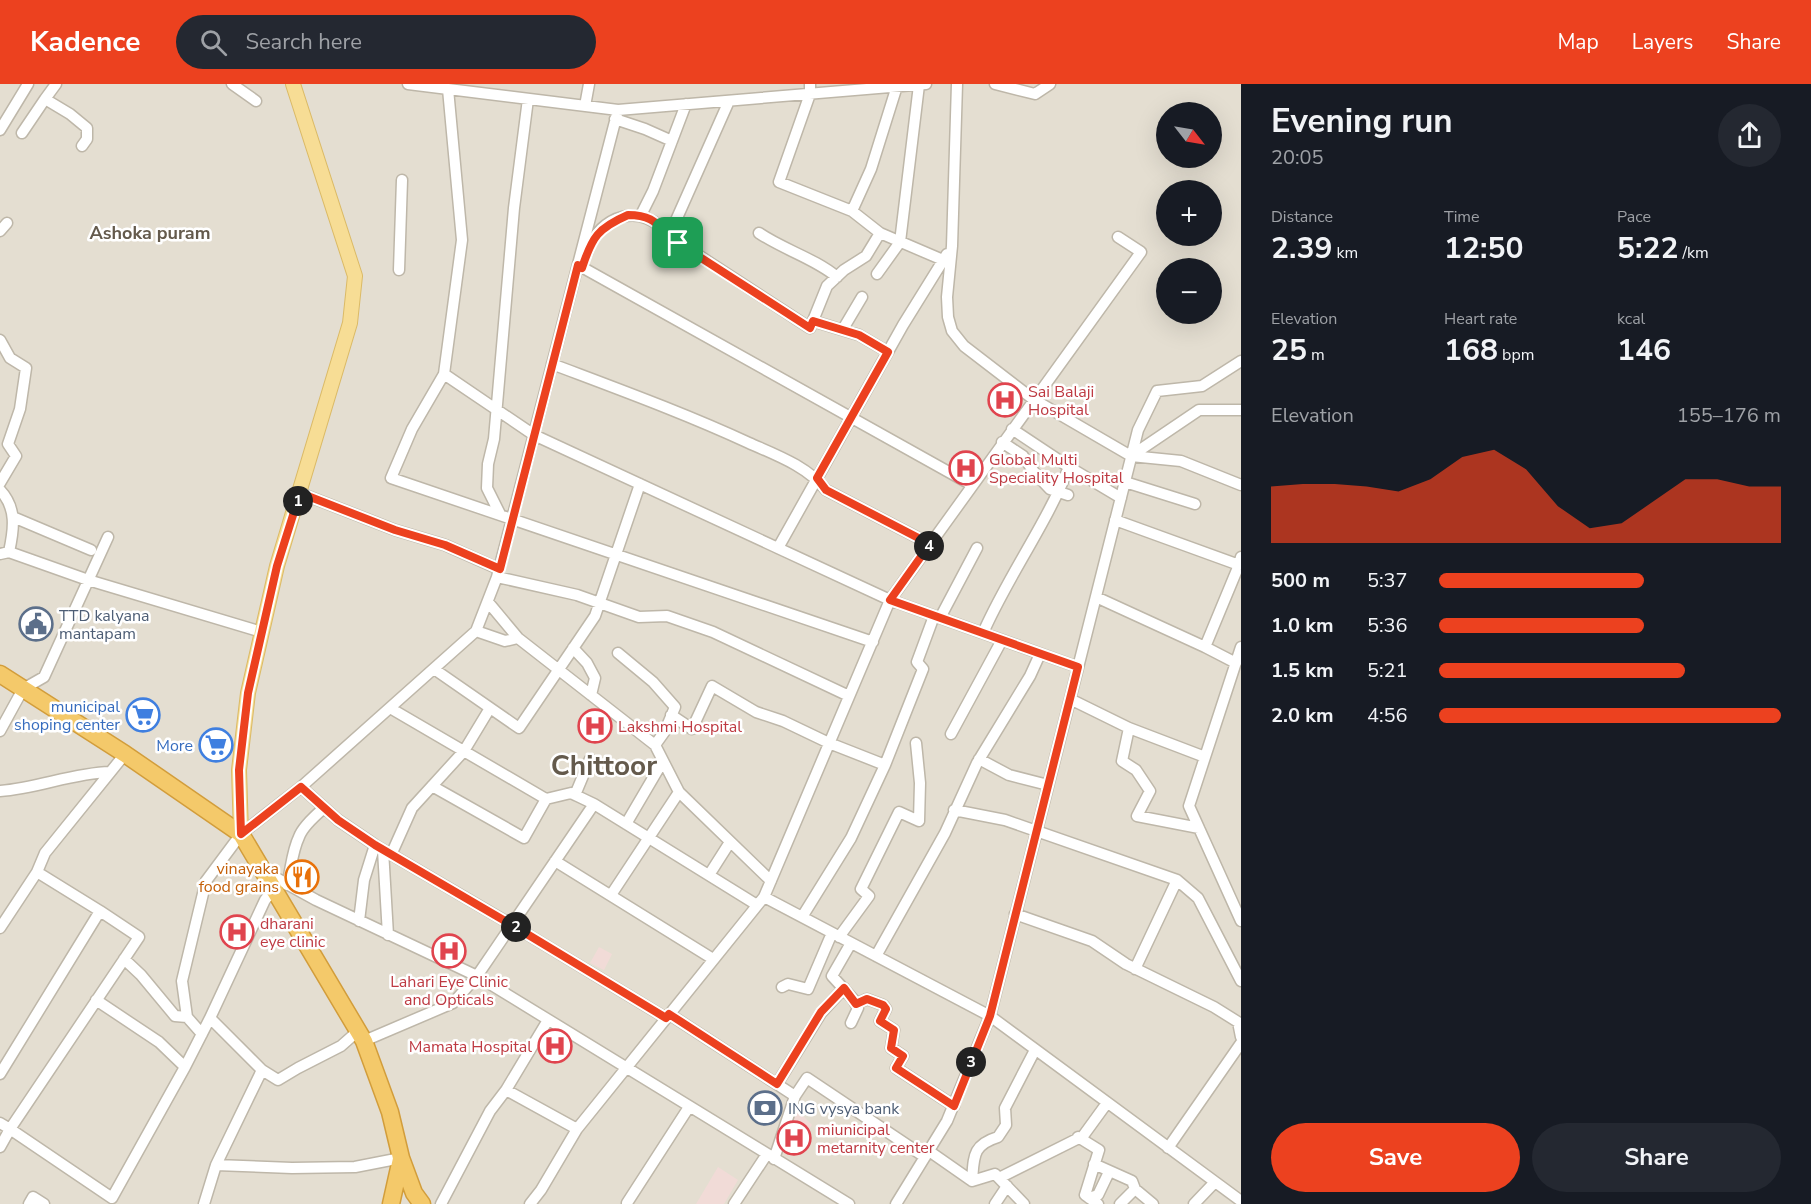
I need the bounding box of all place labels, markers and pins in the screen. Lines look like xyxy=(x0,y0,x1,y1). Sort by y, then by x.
pin xyxy=(652,217,703,268)
place label: Sai Balaji Hospital xyxy=(1028,381,1094,421)
hospital icon: Sai Balaji Hospital xyxy=(987,382,1023,418)
place label: Global Multi Speciality Hospital xyxy=(989,449,1124,489)
hospital icon: Global Multi Speciality Hospital xyxy=(948,450,984,486)
pin: 1 xyxy=(283,486,313,516)
pin: 4 xyxy=(914,531,944,561)
place label: TTD kalyana mantapam xyxy=(59,605,150,645)
public building icon: TTD kalyana mantapam xyxy=(18,606,54,642)
place label: municipal shoping center xyxy=(14,696,120,736)
supermarket icon: municipal shoping center xyxy=(125,697,161,733)
hospital icon: Lakshmi Hospital xyxy=(577,708,613,744)
place label: Lakshmi Hospital xyxy=(618,716,742,738)
supermarket icon: More xyxy=(198,727,234,763)
place label: More xyxy=(156,735,193,757)
place label: vinayaka food grains xyxy=(199,858,279,898)
restaurant icon: vinayaka food grains xyxy=(284,859,320,895)
pin: 2 xyxy=(501,912,531,942)
place label: dharani eye clinic xyxy=(260,913,326,953)
hospital icon: dharani eye clinic xyxy=(219,914,255,950)
hospital icon: Lahari Eye Clinic and Opticals xyxy=(431,933,467,969)
place label: Lahari Eye Clinic and Opticals xyxy=(390,971,508,1011)
hospital icon: Mamata Hospital xyxy=(537,1028,573,1064)
place label: Mamata Hospital xyxy=(409,1036,532,1058)
pin: 3 xyxy=(956,1047,986,1077)
bank icon: ING vysya bank xyxy=(747,1090,783,1126)
place label: ING vysya bank xyxy=(788,1098,900,1120)
place label: miunicipal metarnity center xyxy=(817,1119,935,1159)
hospital icon: miunicipal metarnity center xyxy=(776,1120,812,1156)

